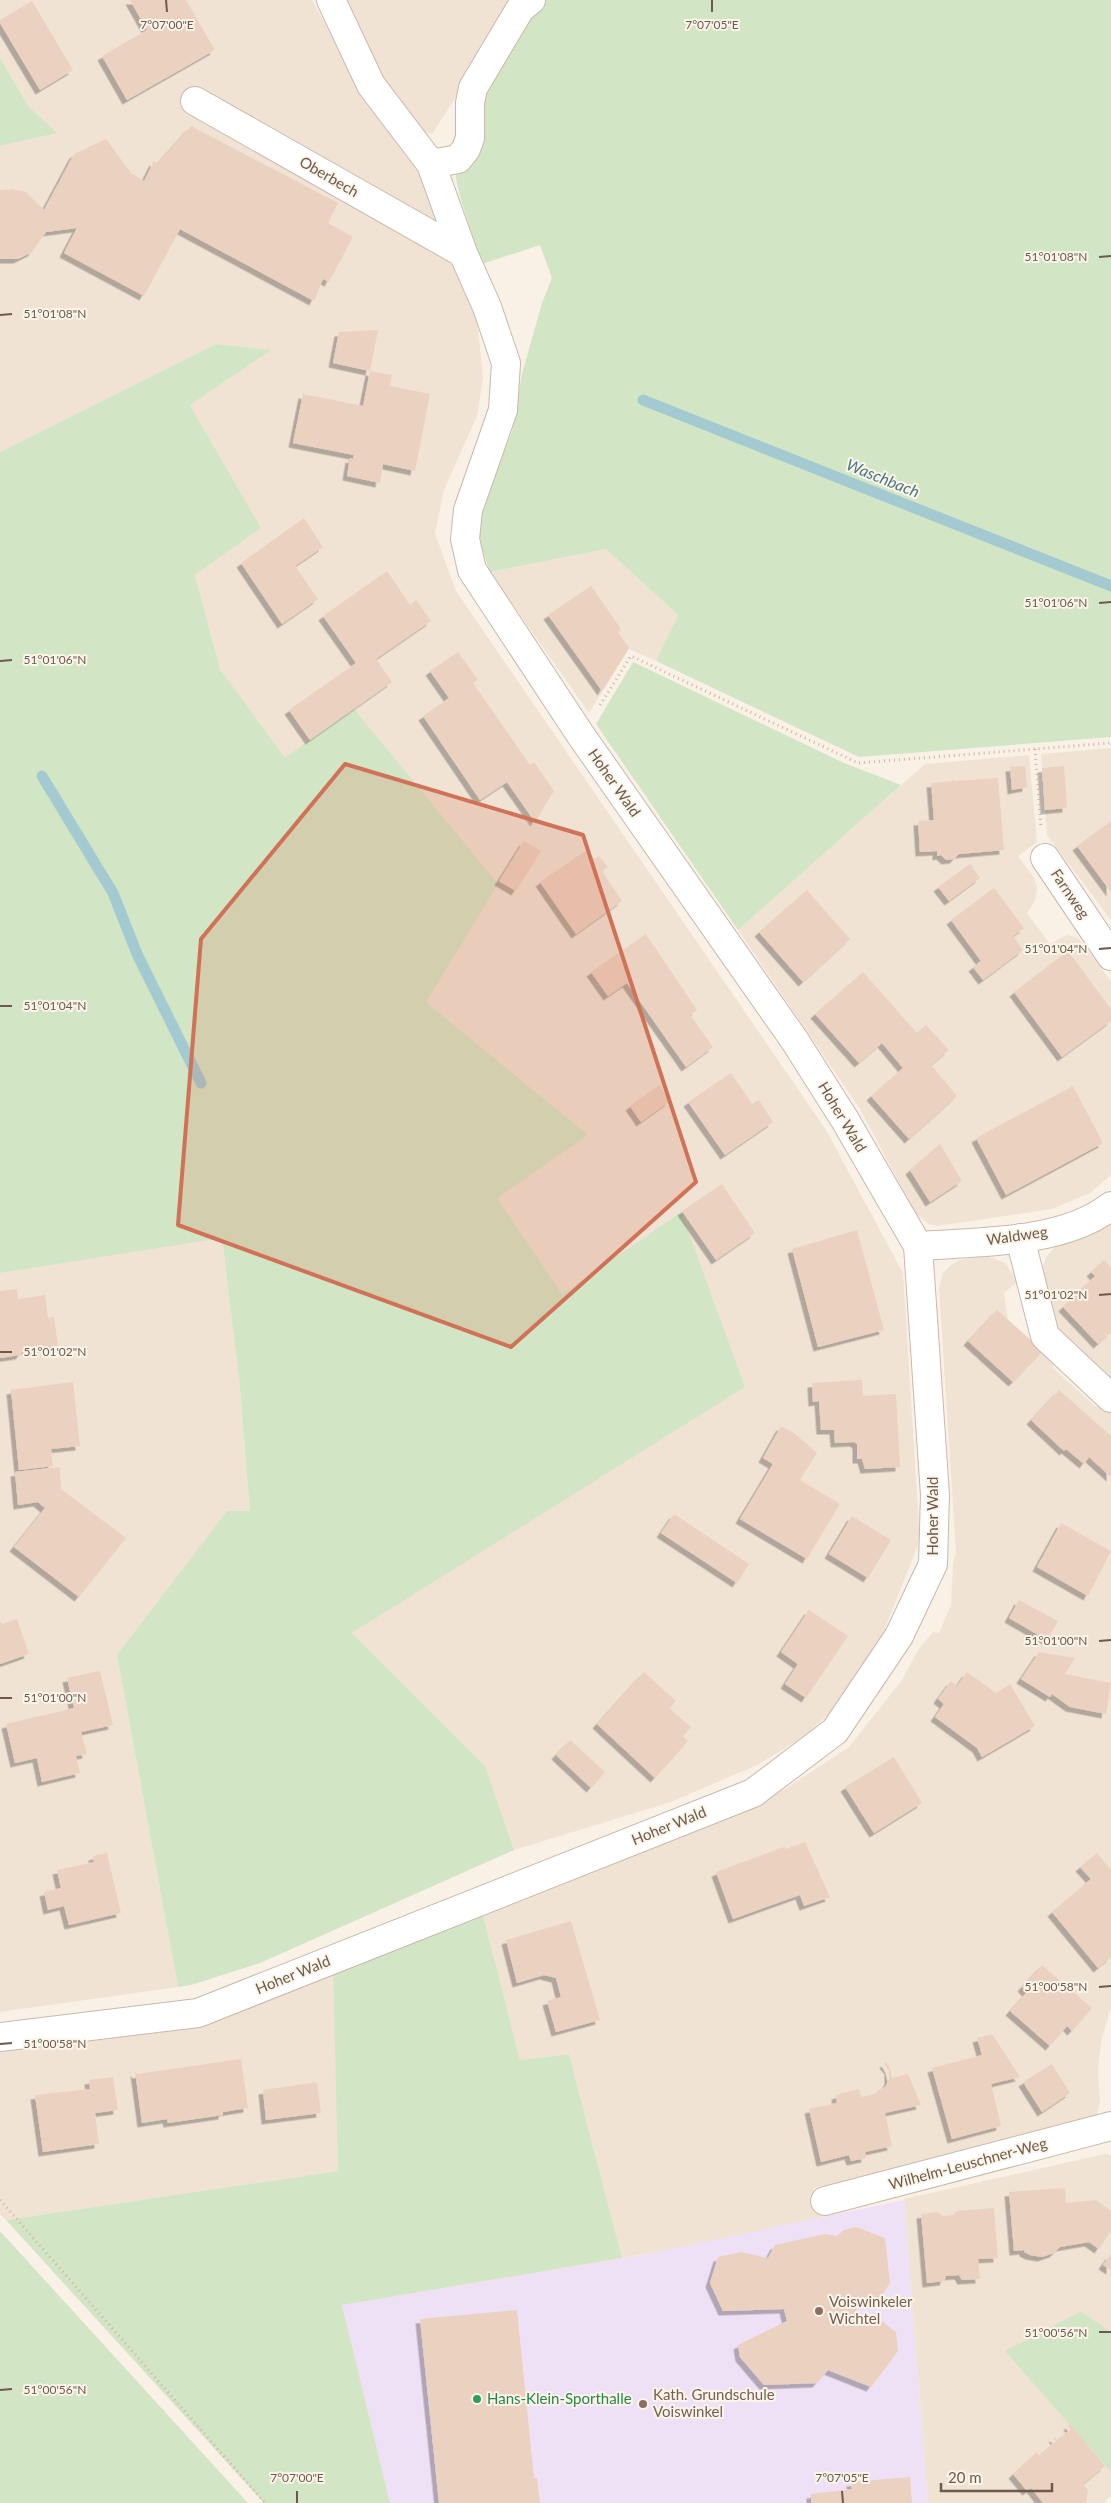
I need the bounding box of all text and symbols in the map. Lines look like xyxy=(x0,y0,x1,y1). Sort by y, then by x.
text: 7°07'00"E xyxy=(140,17,194,32)
text: 7°07'05"E xyxy=(685,17,739,32)
street label: Oberbech xyxy=(297,152,362,200)
text: 51°01'08"N xyxy=(1025,249,1087,264)
text: 51°01'08"N xyxy=(24,306,86,321)
water label: Waschbach xyxy=(844,454,923,501)
text: 51°01'06"N xyxy=(1025,595,1087,610)
text: 51°01'06"N xyxy=(24,652,86,667)
street label: Hoher Wald xyxy=(585,745,645,820)
street label: Farnweg xyxy=(1048,865,1094,922)
text: 51°01'04"N xyxy=(1025,941,1087,956)
text: 51°01'04"N xyxy=(24,998,86,1013)
street label: Hoher Wald xyxy=(815,1078,871,1155)
street label: Waldweg xyxy=(985,1222,1049,1248)
text: 51°01'02"N xyxy=(1025,1287,1087,1302)
text: 51°01'02"N xyxy=(24,1344,86,1359)
street label: Hoher Wald xyxy=(923,1477,941,1555)
text: 51°01'00"N xyxy=(1025,1633,1087,1648)
text: 51°01'00"N xyxy=(24,1690,86,1705)
street label: Hoher Wald xyxy=(629,1802,709,1848)
street label: Hoher Wald xyxy=(253,1951,333,1997)
text: 51°00'58"N xyxy=(1025,1979,1087,1994)
text: 51°00'58"N xyxy=(24,2036,86,2051)
street label: Wilhelm-Leuschner-Weg xyxy=(887,2133,1049,2193)
place label: Voiswinkeler Wichtel xyxy=(829,2292,913,2327)
marker: Voiswinkeler Wichtel xyxy=(813,2305,825,2317)
text: 51°00'56"N xyxy=(1025,2325,1087,2340)
text: 51°00'56"N xyxy=(24,2382,86,2397)
place label: Kath. Grundschule Voiswinkel xyxy=(653,2385,775,2420)
place label: Hans-Klein-Sporthalle xyxy=(487,2389,632,2407)
marker: Hans-Klein-Sporthalle xyxy=(471,2393,483,2405)
marker: Kath. Grundschule Voiswinkel xyxy=(637,2398,649,2410)
scale bar xyxy=(941,2460,1052,2492)
text: 20 m xyxy=(948,2468,982,2486)
text: 7°07'00"E xyxy=(270,2470,324,2485)
text: 7°07'05"E xyxy=(815,2470,869,2485)

